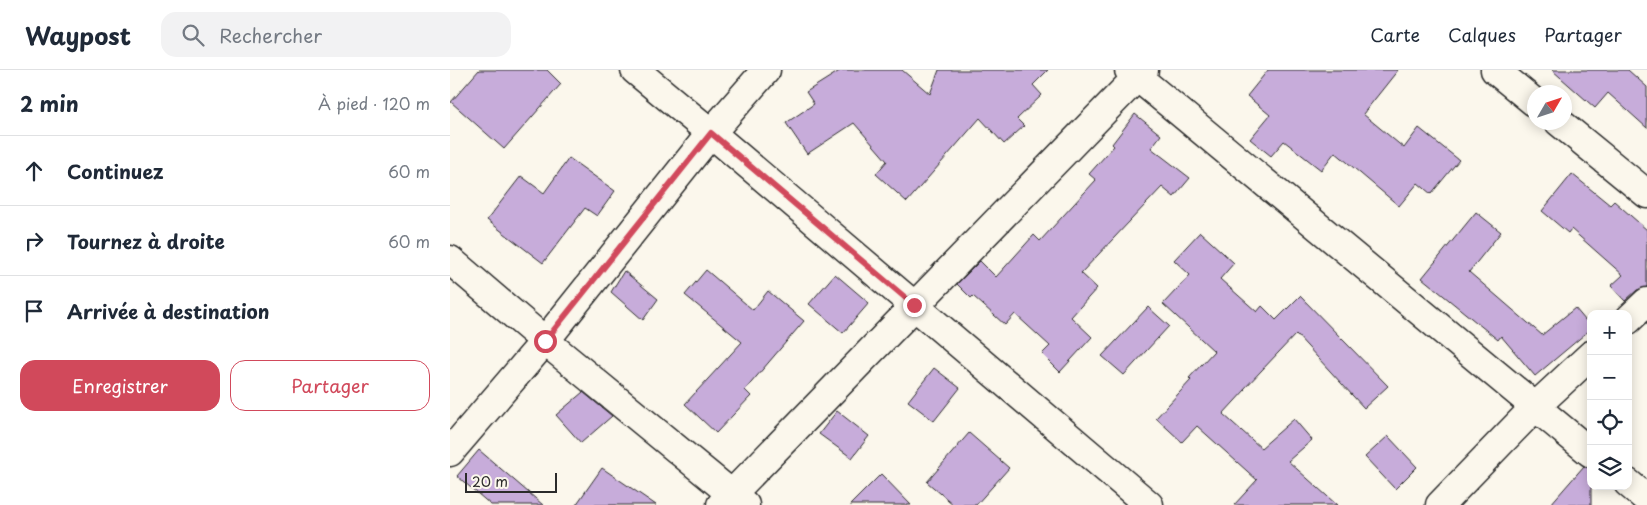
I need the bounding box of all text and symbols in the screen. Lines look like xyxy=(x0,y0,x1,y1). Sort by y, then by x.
search box xyxy=(161,12,511,57)
text: Waypost xyxy=(25,17,131,53)
icon: search xyxy=(179,21,207,49)
text: Rechercher xyxy=(219,21,322,49)
text: Carte xyxy=(1370,21,1420,48)
text: Calques xyxy=(1448,21,1516,48)
text: Partager xyxy=(1544,21,1622,48)
north arrow xyxy=(1527,85,1572,130)
text: 2 min xyxy=(20,87,79,119)
text: À pied · 120 m xyxy=(318,91,430,115)
icon: ahead xyxy=(20,157,48,185)
text: Continuez xyxy=(67,157,164,185)
text: 60 m xyxy=(388,159,430,183)
icon: right xyxy=(20,227,48,255)
text: Tournez à droite xyxy=(67,227,225,255)
text: 60 m xyxy=(388,229,430,253)
route end xyxy=(903,294,926,317)
icon: arrive xyxy=(20,297,48,325)
text: Arrivée à destination xyxy=(67,297,270,325)
map controls xyxy=(1587,310,1632,490)
button: + xyxy=(1587,310,1632,355)
route start xyxy=(534,330,557,353)
button: − xyxy=(1587,355,1632,400)
button: Enregistrer xyxy=(20,360,220,411)
button: Partager xyxy=(230,360,430,411)
button: locate xyxy=(1587,400,1632,445)
button: layers xyxy=(1587,445,1632,490)
scale bar xyxy=(465,470,558,493)
text: 20 m xyxy=(472,471,508,492)

